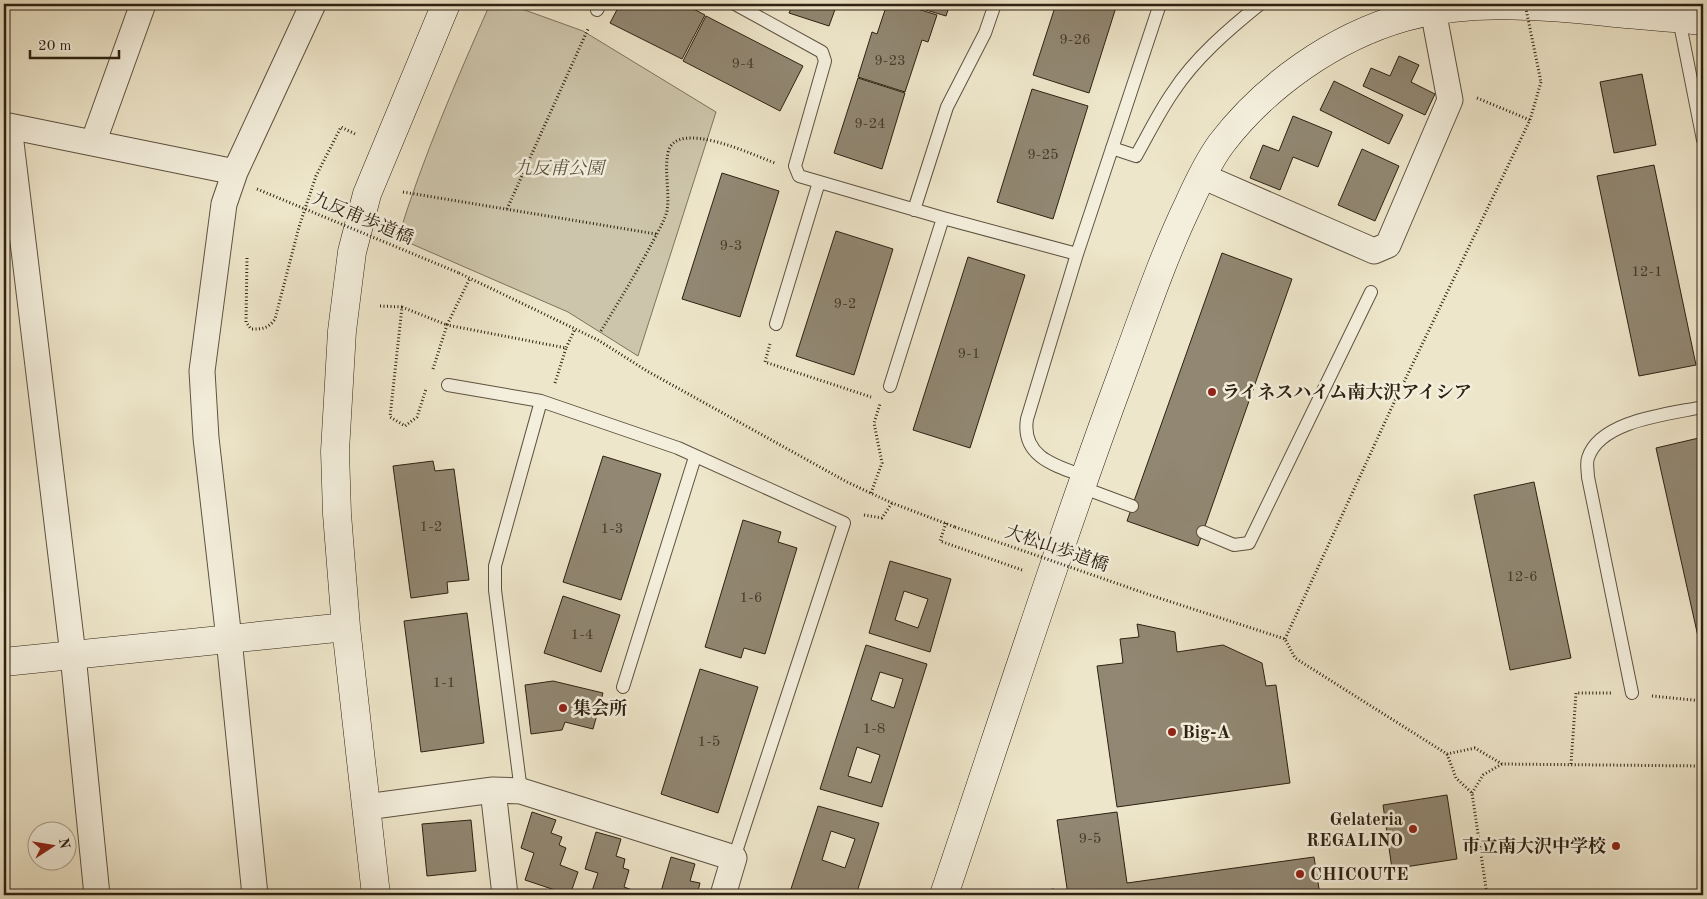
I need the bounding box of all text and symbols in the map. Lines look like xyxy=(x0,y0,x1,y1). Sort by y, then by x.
scale bar xyxy=(30,28,119,60)
house number: 9-26 xyxy=(1059,33,1091,48)
text: 20 m xyxy=(38,39,72,54)
house number: 9-23 xyxy=(874,54,906,69)
house number: 9-4 xyxy=(732,57,754,72)
house number: 9-24 xyxy=(854,117,886,132)
house number: 9-25 xyxy=(1027,148,1059,163)
park label: 九反甫公園 xyxy=(514,158,607,178)
street label: 九反甫歩道橋 xyxy=(309,188,417,248)
house number: 9-3 xyxy=(720,239,742,254)
house number: 12-1 xyxy=(1631,265,1663,280)
house number: 9-2 xyxy=(834,297,856,312)
house number: 9-1 xyxy=(958,347,980,362)
place label: ライネスハイム南大沢アイシア xyxy=(1222,382,1472,402)
marker: ライネスハイム南大沢アイシア xyxy=(1206,386,1218,398)
house number: 1-2 xyxy=(420,520,442,535)
street label: 大松山歩道橋 xyxy=(1003,521,1111,575)
house number: 1-3 xyxy=(601,522,623,537)
house number: 12-6 xyxy=(1506,570,1538,585)
house number: 1-6 xyxy=(740,591,762,606)
house number: 1-4 xyxy=(571,628,593,643)
house number: 1-1 xyxy=(433,676,455,691)
place label: 集会所 xyxy=(573,698,627,718)
marker: 集会所 xyxy=(557,702,569,714)
house number: 1-8 xyxy=(863,722,885,737)
place label: Big-A xyxy=(1182,724,1231,742)
marker: Big-A xyxy=(1166,726,1178,738)
house number: 1-5 xyxy=(698,735,720,750)
place label: Gelateria REGALINO xyxy=(1306,811,1403,850)
north arrow xyxy=(28,822,78,872)
marker: Gelateria REGALINO xyxy=(1407,823,1419,835)
house number: 9-5 xyxy=(1079,832,1101,847)
place label: 市立南大沢中学校 xyxy=(1462,836,1606,856)
text: N xyxy=(56,837,72,850)
marker: 市立南大沢中学校 xyxy=(1610,840,1622,852)
place label: CHICOUTE xyxy=(1310,866,1408,884)
marker: CHICOUTE xyxy=(1294,868,1306,880)

